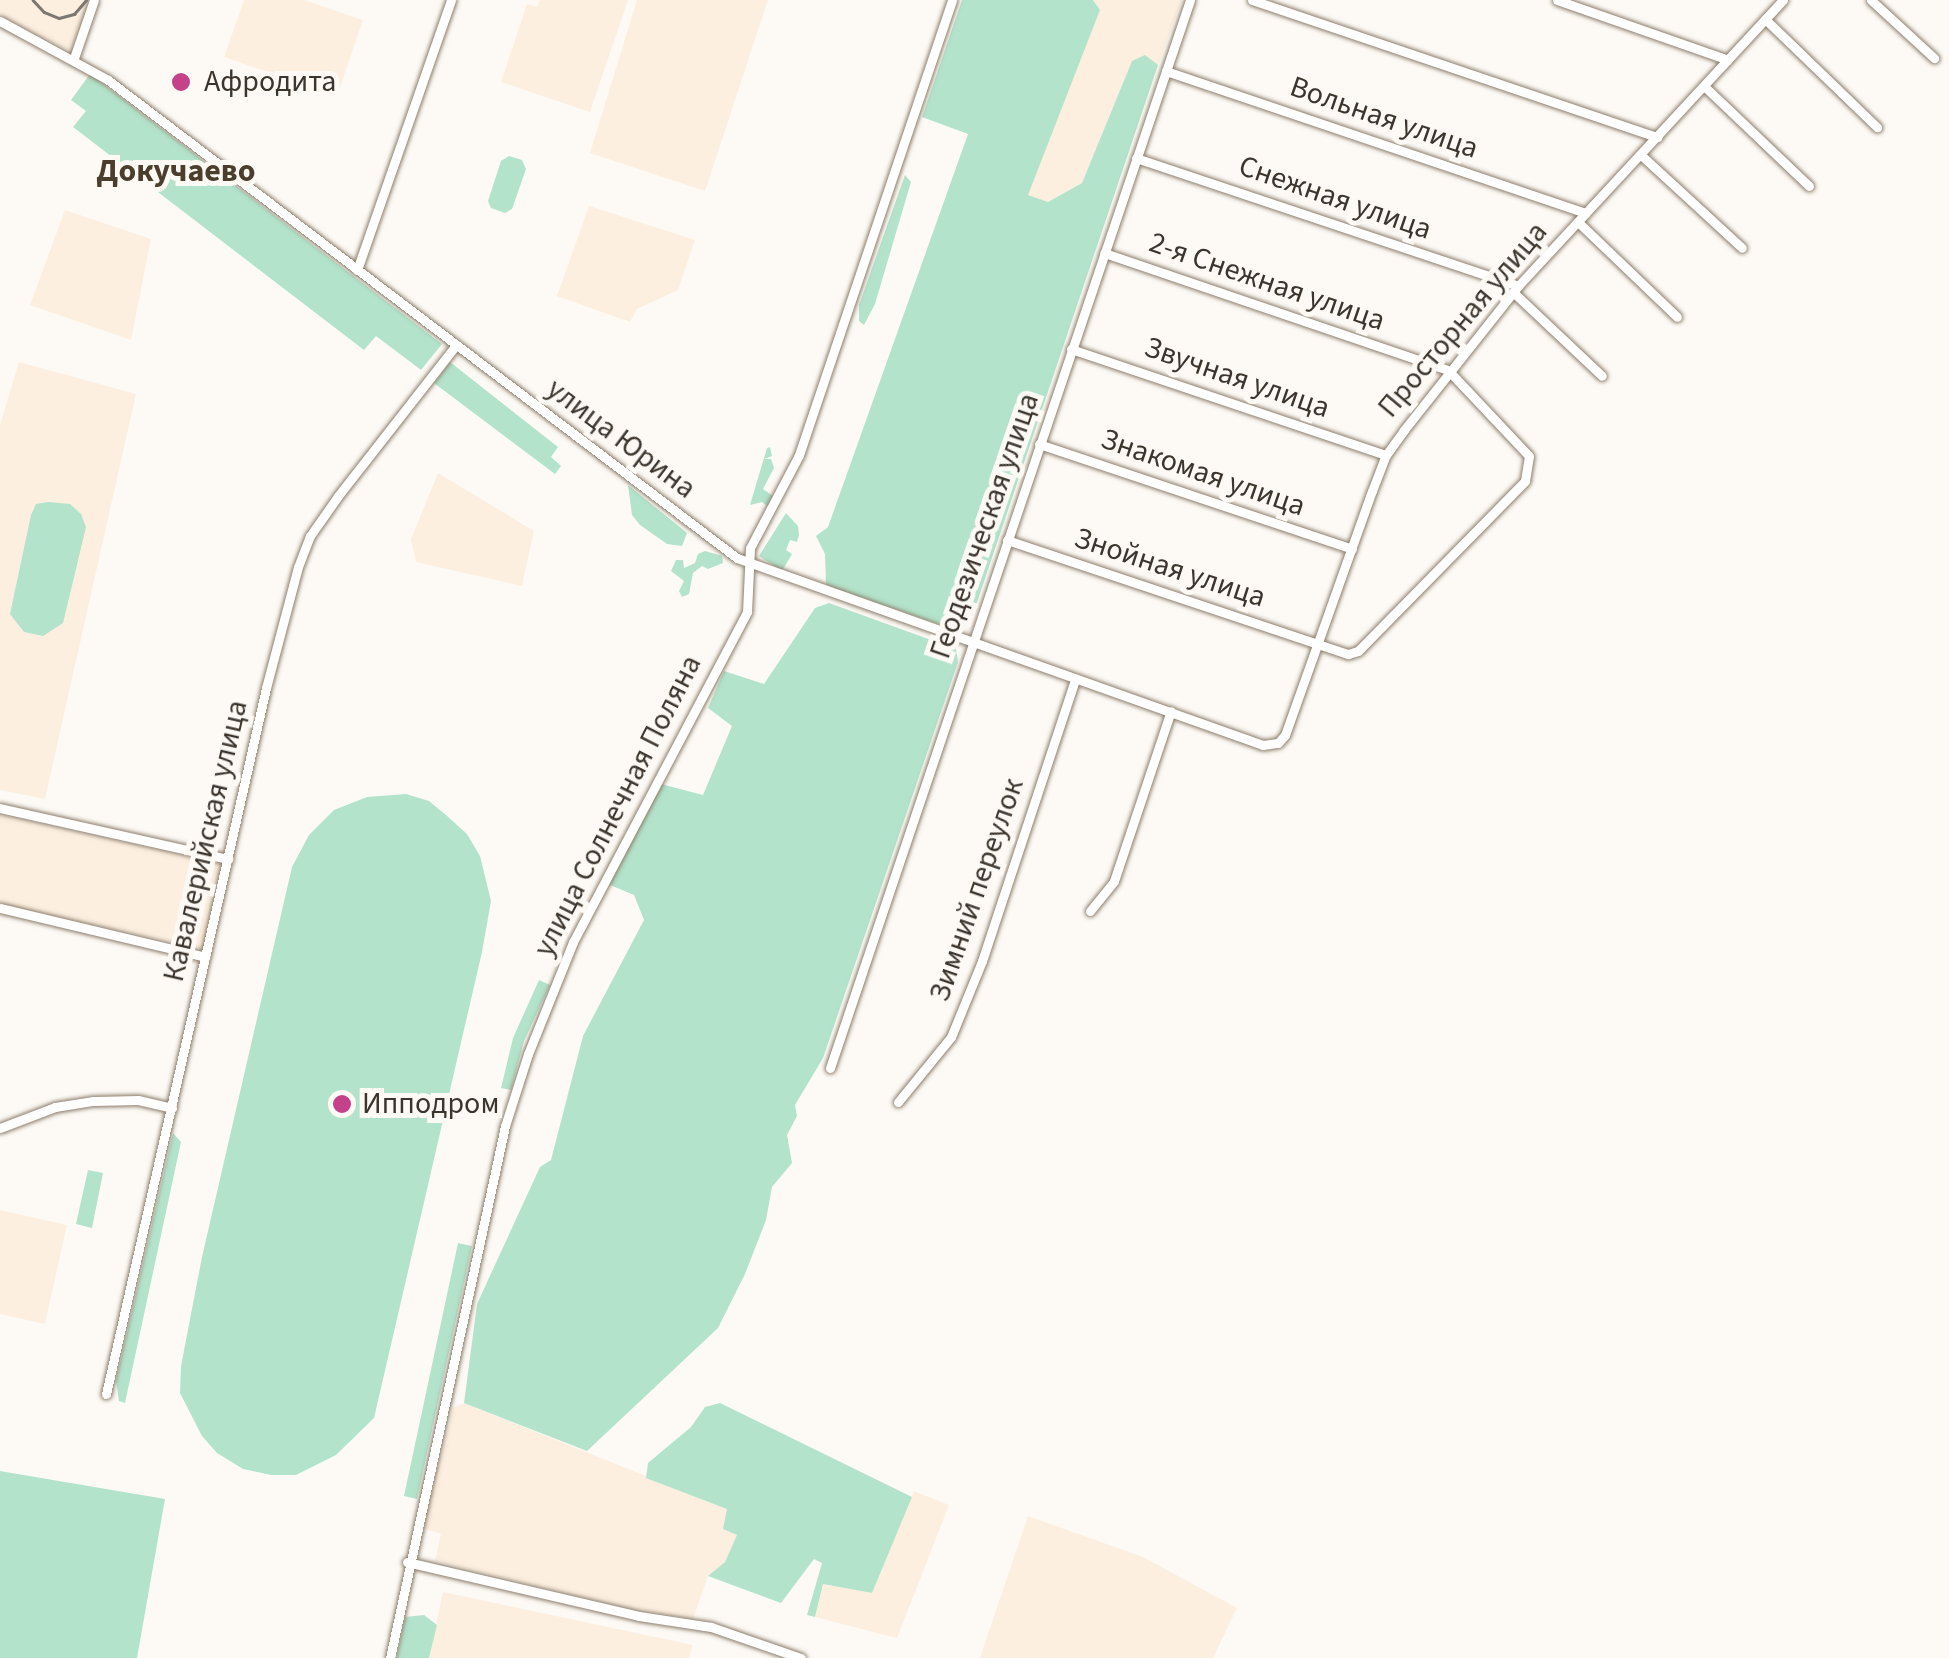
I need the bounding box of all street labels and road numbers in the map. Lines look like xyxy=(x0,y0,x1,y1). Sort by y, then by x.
street label: Вольная улица xyxy=(1285,69,1483,167)
street label: Снежная улица xyxy=(1234,148,1436,248)
street label: Просторная улица xyxy=(1371,215,1555,425)
street label: 2-я Снежная улица xyxy=(1144,225,1390,339)
street label: Звучная улица xyxy=(1140,330,1334,426)
street label: улица Юрина xyxy=(539,371,703,507)
street label: Геодезическая улица xyxy=(923,389,1047,663)
street label: Знакомая улица xyxy=(1096,421,1310,525)
street label: Знойная улица xyxy=(1070,520,1270,616)
street label: улица Солнечная Поляна xyxy=(526,649,710,963)
street label: Кавалерийская улица xyxy=(156,697,256,985)
street label: Зимний переулок xyxy=(922,774,1032,1006)

